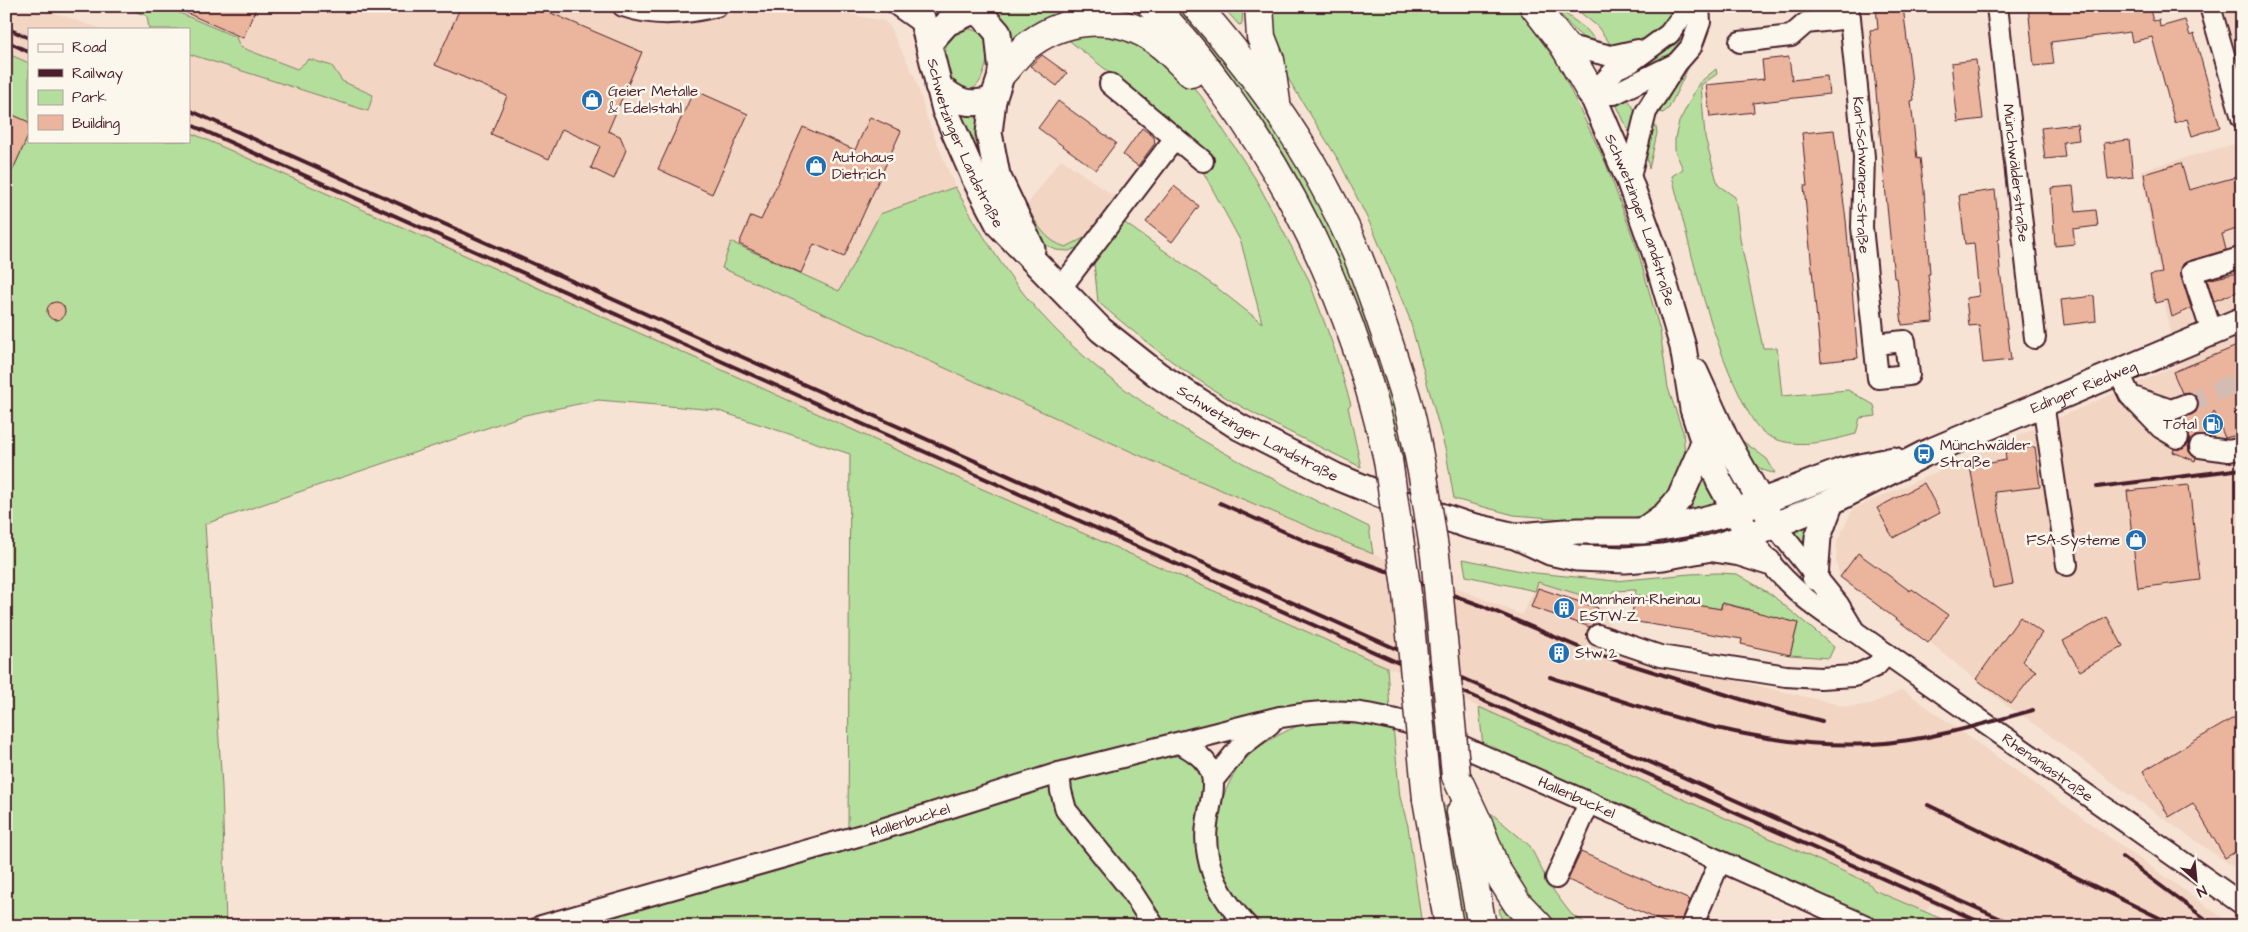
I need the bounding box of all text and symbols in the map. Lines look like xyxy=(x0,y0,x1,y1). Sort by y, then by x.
legend xyxy=(28,28,190,142)
text: Road xyxy=(72,37,107,58)
street label: Schwetzinger Landstraße xyxy=(921,56,1009,232)
text: Railway xyxy=(72,63,123,85)
place label: Geier Metalle & Edelstahl xyxy=(608,81,698,119)
text: Park xyxy=(72,87,107,108)
shop icon: Geier Metalle & Edelstahl xyxy=(580,88,604,112)
street label: Karl-Schwaner-Straße xyxy=(1847,96,1875,255)
street label: Münchwälderstraße xyxy=(1997,103,2034,243)
text: Building xyxy=(72,113,120,135)
street label: Schwetzinger Landstraße xyxy=(1599,131,1680,309)
place label: Autohaus Dietrich xyxy=(832,147,894,185)
shop icon: Autohaus Dietrich xyxy=(804,154,828,178)
street label: Edinger Riedweg xyxy=(2027,355,2141,419)
street label: Schwetzinger Landstraße xyxy=(1173,380,1342,487)
fuel station icon: Total xyxy=(2201,412,2225,436)
place label: Total xyxy=(2163,414,2197,435)
place label: Münchwälder Straße xyxy=(1940,435,2031,473)
bus stop icon: Münchwälder Straße xyxy=(1912,442,1936,466)
shop icon: FSA-Systeme xyxy=(2124,528,2148,552)
place label: FSA-Systeme xyxy=(2026,530,2120,552)
place label: Mannheim-Rheinau ESTW-Z xyxy=(1580,589,1701,627)
building icon: Mannheim-Rheinau ESTW-Z xyxy=(1552,596,1576,620)
building icon: Stw 2 xyxy=(1547,641,1571,665)
place label: Stw 2 xyxy=(1575,643,1618,664)
street label: Rhenaniastraße xyxy=(1998,728,2097,807)
street label: Hallenbuckel xyxy=(1535,771,1618,824)
street label: Hallenbuckel xyxy=(868,798,953,843)
north arrow xyxy=(2170,854,2220,904)
text: N xyxy=(2193,880,2210,902)

